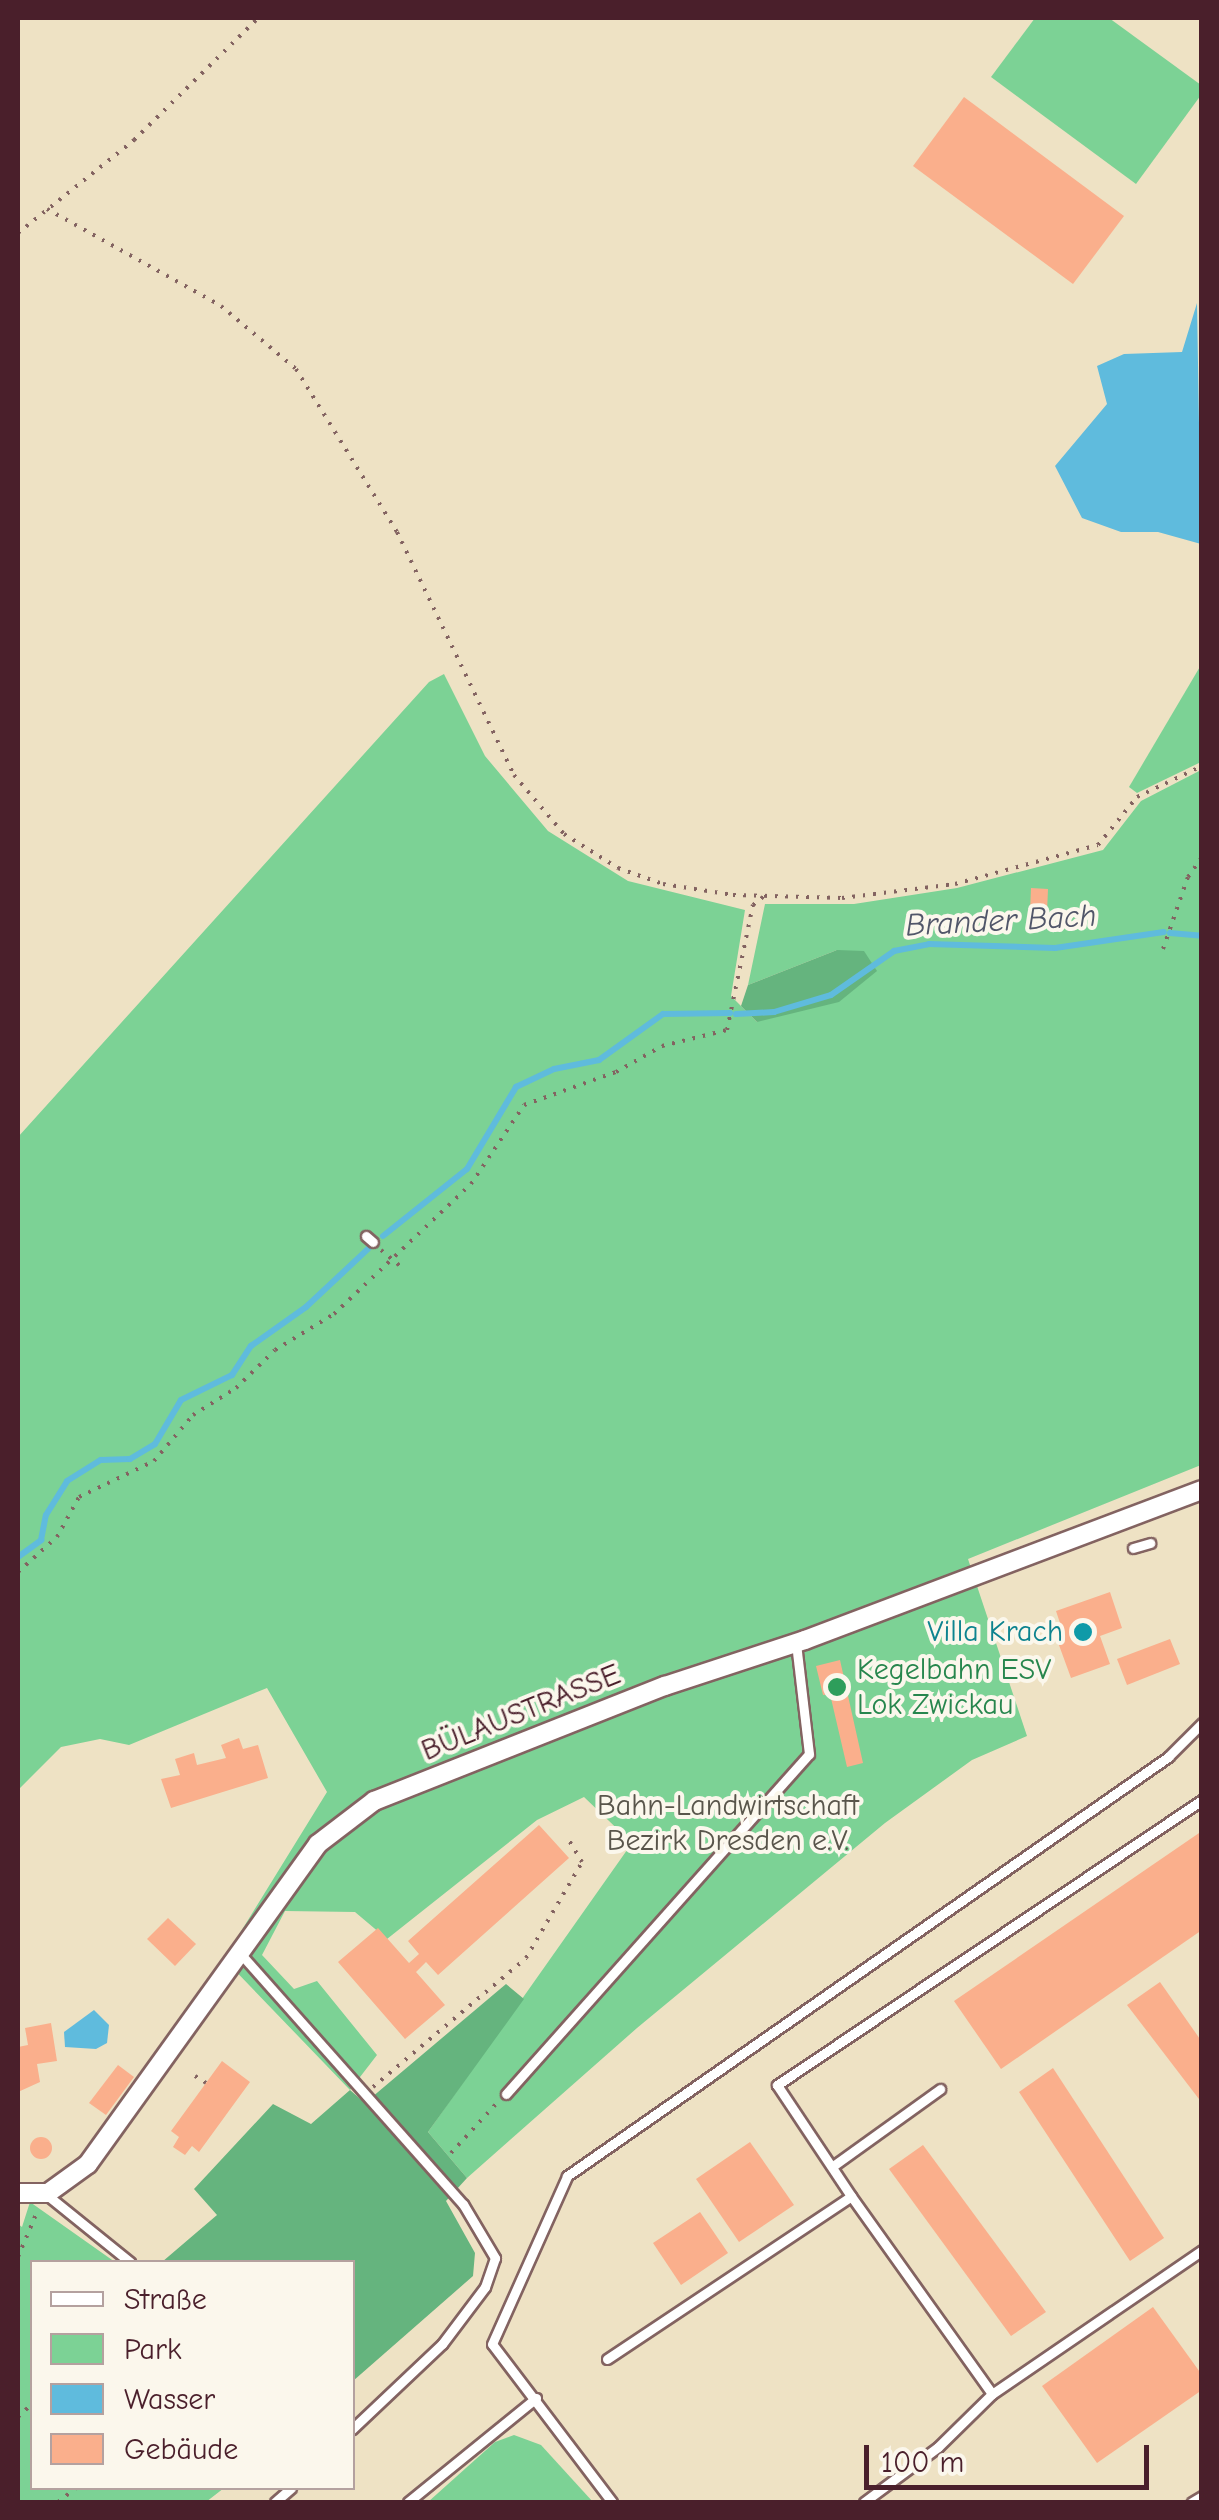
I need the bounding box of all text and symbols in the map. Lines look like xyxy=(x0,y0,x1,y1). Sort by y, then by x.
water label: Brander Bach xyxy=(904,897,1098,945)
place label: Villa Krach xyxy=(927,1614,1063,1650)
marker: Villa Krach xyxy=(1072,1621,1094,1643)
place label: Kegelbahn ESV Lok Zwickau xyxy=(857,1652,1051,1722)
street label: BÜLAUSTRASSE xyxy=(416,1657,626,1769)
marker: Kegelbahn ESV Lok Zwickau xyxy=(826,1676,848,1698)
park label: Bahn-Landwirtschaft Bezirk Dresden e.V. xyxy=(597,1788,859,1858)
legend xyxy=(30,2260,355,2490)
text: Straße xyxy=(124,2282,207,2317)
text: Park xyxy=(124,2332,181,2367)
text: Wasser xyxy=(124,2382,215,2417)
scale bar xyxy=(869,2425,1154,2487)
text: Gebäude xyxy=(124,2432,238,2467)
text: 100 m xyxy=(881,2445,964,2480)

